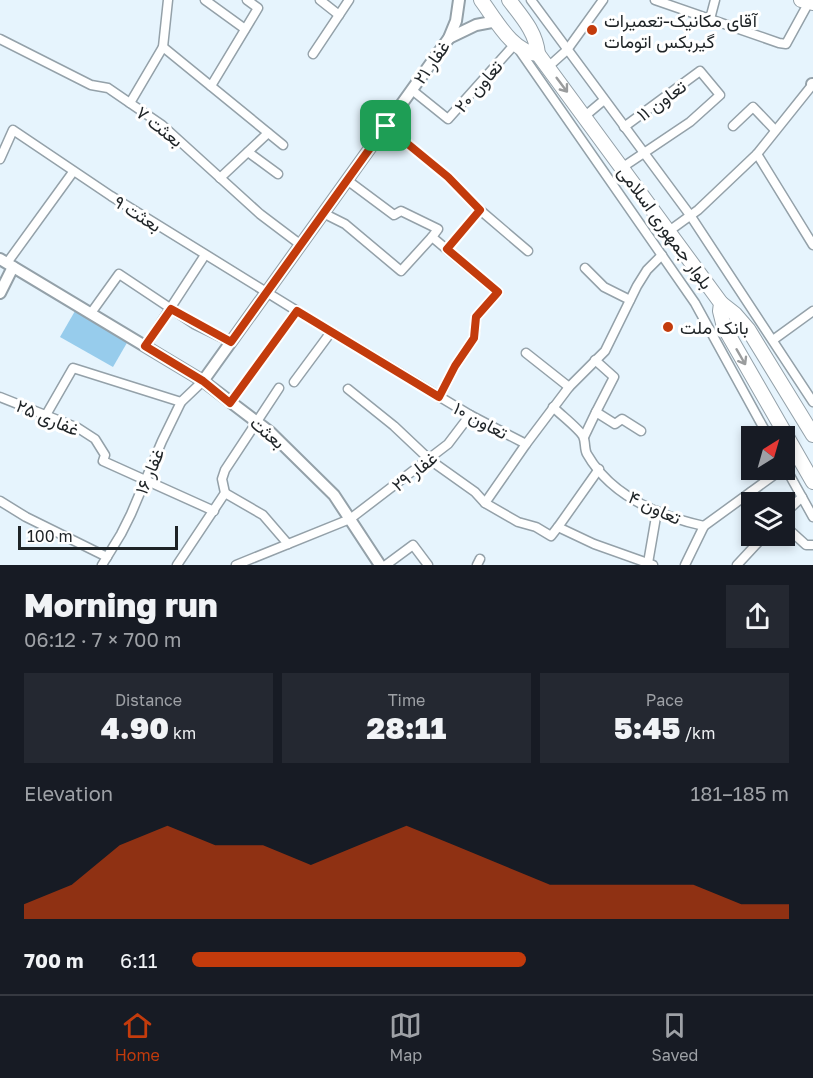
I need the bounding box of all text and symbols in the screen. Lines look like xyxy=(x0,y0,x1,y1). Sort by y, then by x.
place label: آقای مکانیک-تعمیرات گیربکس اتومات xyxy=(604,9,759,53)
marker: آقای مکانیک-تعمیرات گیربکس اتومات xyxy=(585,23,599,37)
street label: غفار ۲۱ xyxy=(408,36,455,89)
street label: تعاون ۲۰ xyxy=(449,55,507,117)
street label: تعاون ۱۱ xyxy=(632,75,691,126)
one-way arrow xyxy=(556,77,568,93)
pin xyxy=(360,100,411,151)
street label: بعثت ۷ xyxy=(132,101,188,151)
icon: arrive xyxy=(369,109,402,142)
street label: بلوار جمهوری اسلامی xyxy=(613,161,718,294)
street label: بعثت ۹ xyxy=(110,190,166,236)
place label: بانک ملت xyxy=(680,316,749,338)
marker: بانک ملت xyxy=(661,320,675,334)
one-way arrow xyxy=(736,347,747,365)
street label: غفاری ۲۵ xyxy=(13,394,83,441)
street label: تعاون ۱۰ xyxy=(450,397,512,444)
street label: بعثت xyxy=(246,411,290,453)
north arrow xyxy=(741,426,795,480)
map controls xyxy=(741,426,795,546)
street label: غفار ۱۶ xyxy=(130,445,169,498)
street label: غفار ۲۹ xyxy=(387,446,442,496)
street label: تعاون ۴ xyxy=(625,485,685,530)
button: layers xyxy=(741,492,795,546)
scale bar xyxy=(18,523,178,550)
text: 100 m xyxy=(27,526,73,546)
text: Morning run xyxy=(24,585,218,624)
button: share xyxy=(726,585,789,648)
text: 06:12 · 7 × 700 m xyxy=(24,627,182,651)
text: Distance xyxy=(115,690,182,710)
text: Time xyxy=(388,690,425,710)
text: Pace xyxy=(646,690,683,710)
text: 4.90 xyxy=(101,710,169,746)
text: 28:11 xyxy=(367,710,446,746)
text: 5:45 xyxy=(614,710,680,746)
text: km xyxy=(169,723,196,743)
text: /km xyxy=(680,723,715,743)
text: Elevation xyxy=(24,781,113,805)
text: 181–185 m xyxy=(691,781,789,805)
text: 700 m xyxy=(24,948,83,972)
text: 6:11 xyxy=(120,948,158,972)
tab: Home xyxy=(115,1009,160,1065)
tab: Map xyxy=(389,1009,422,1065)
tab: Saved xyxy=(652,1009,698,1065)

